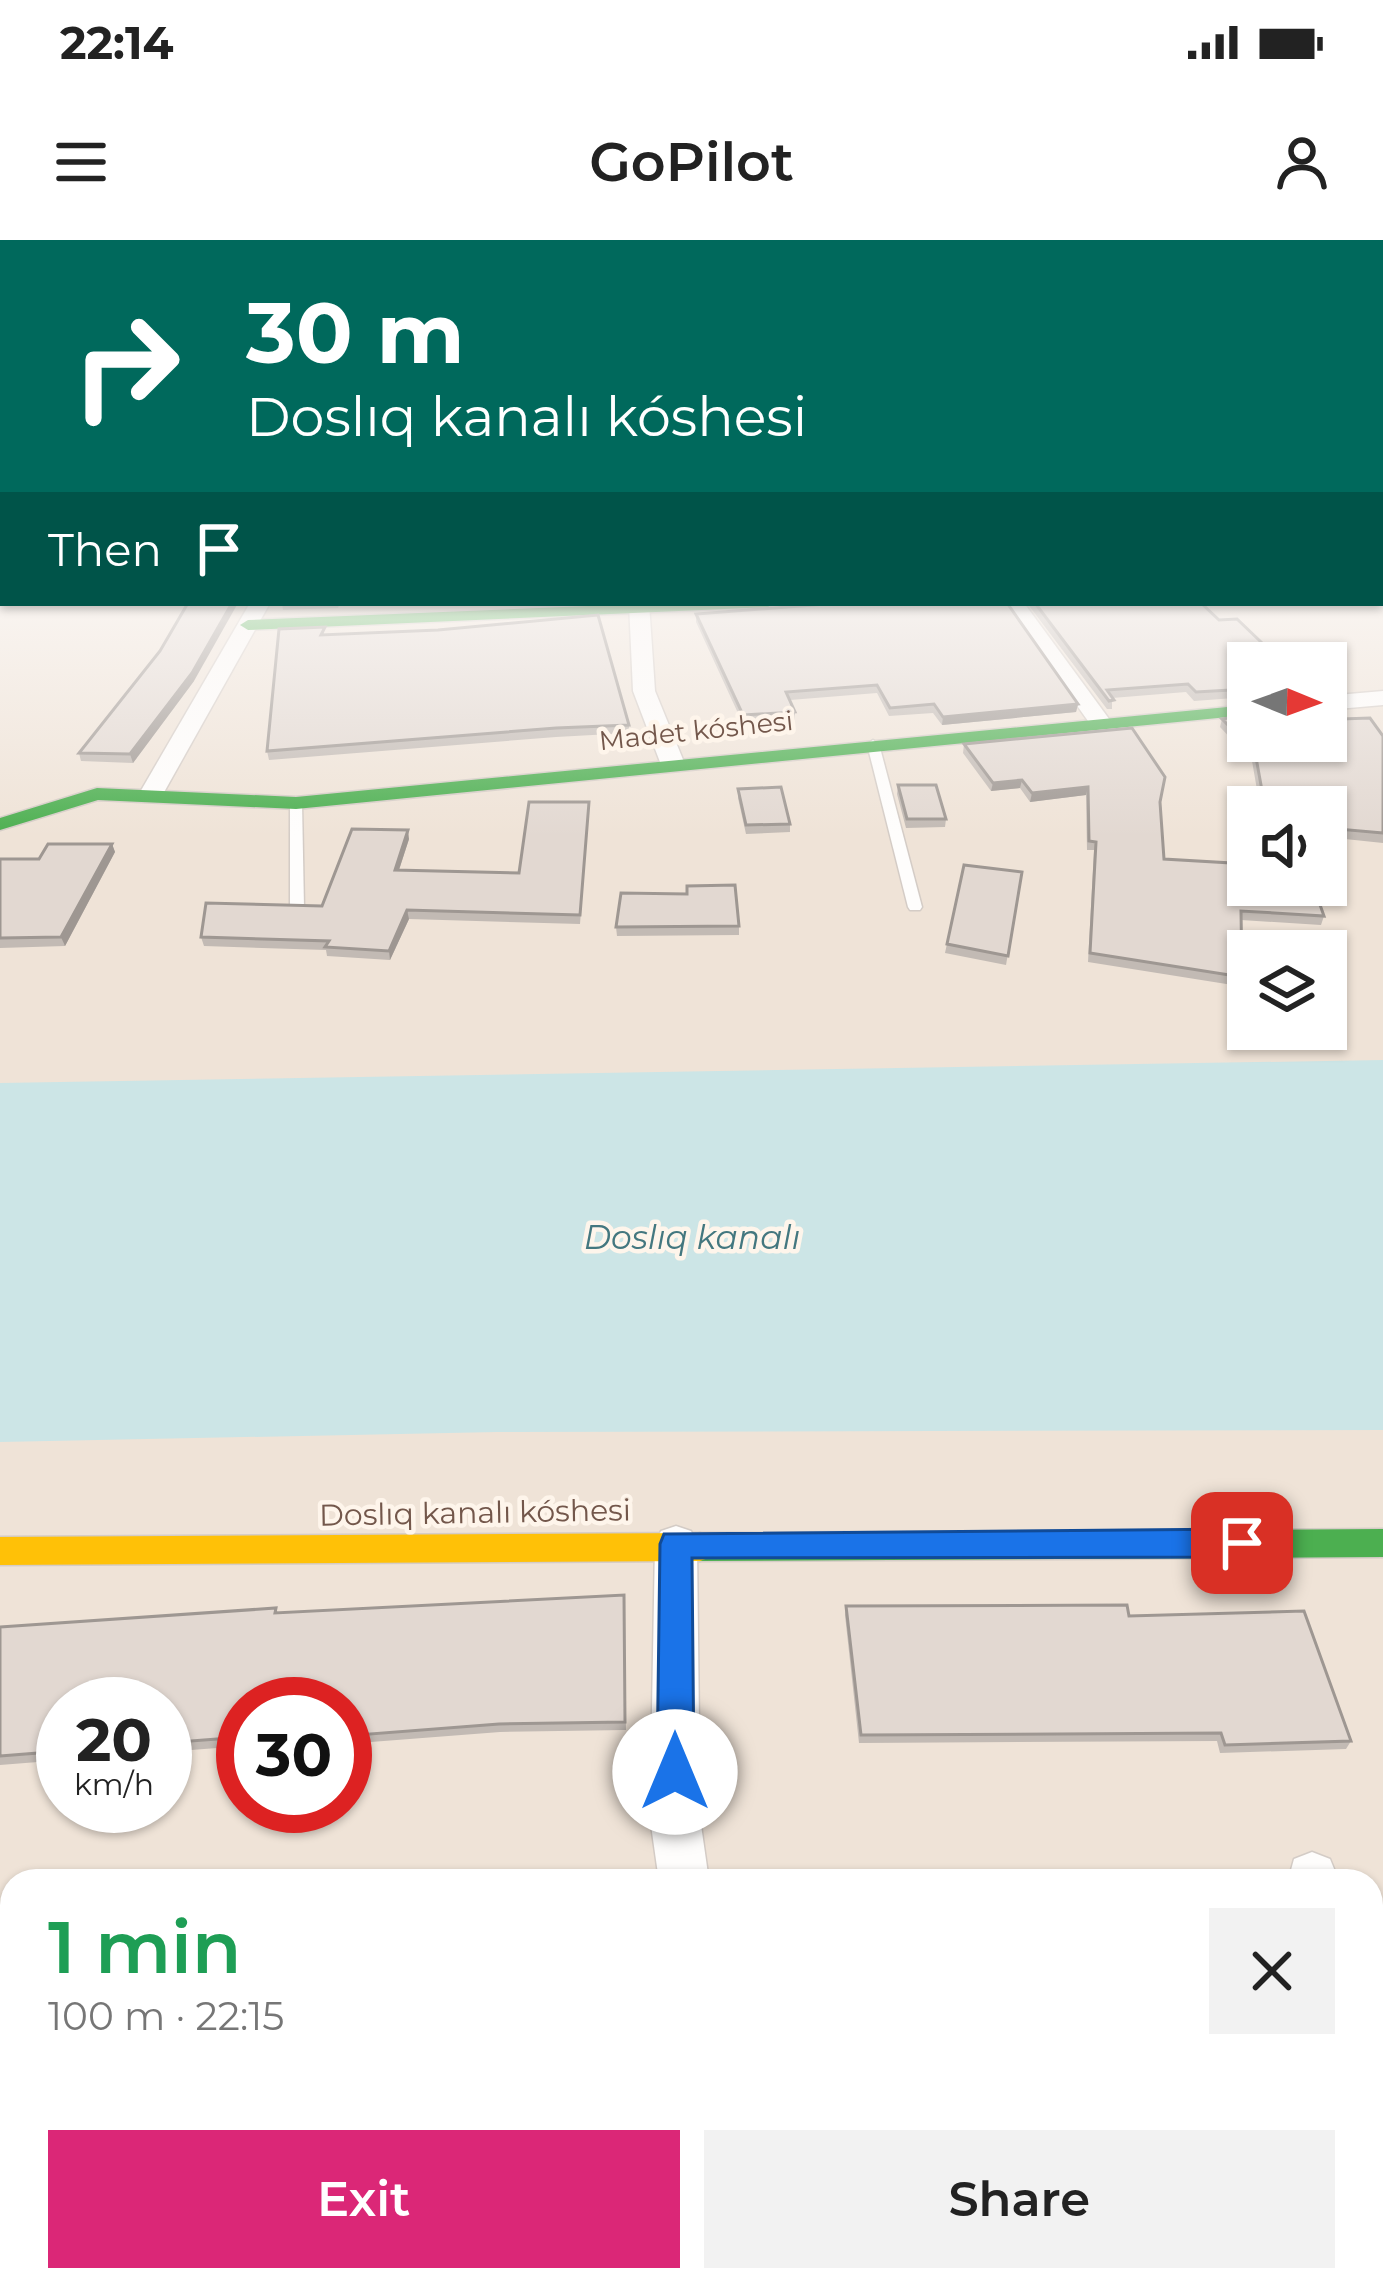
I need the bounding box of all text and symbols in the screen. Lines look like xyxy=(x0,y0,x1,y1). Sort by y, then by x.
text: 22:14 xyxy=(60,15,174,70)
icon: menu xyxy=(48,129,114,195)
text: GoPilot xyxy=(589,129,794,195)
icon: person xyxy=(1269,129,1335,195)
text: 30 m xyxy=(246,282,465,384)
icon: right xyxy=(48,288,204,444)
text: Doslıq kanalı kóshesi xyxy=(246,384,807,450)
icon: arrive xyxy=(186,516,252,582)
text: Then xyxy=(48,522,162,577)
north arrow xyxy=(1227,642,1347,762)
map controls xyxy=(1227,642,1347,1050)
street label: Madet kóshesi xyxy=(597,704,795,757)
button: sound xyxy=(1227,786,1347,906)
button: layers xyxy=(1227,930,1347,1050)
water label: Doslıq kanalı xyxy=(584,1217,800,1257)
street label: Doslıq kanalı kóshesi xyxy=(319,1491,631,1534)
pin xyxy=(1191,1492,1293,1594)
icon: arrive xyxy=(1209,1510,1275,1576)
speed limit sign: 30 xyxy=(216,1677,372,1833)
text: 20 xyxy=(76,1703,152,1776)
position arrow xyxy=(612,1709,738,1835)
text: km/h xyxy=(74,1766,154,1803)
text: 1 min xyxy=(48,1903,241,1991)
button: close xyxy=(1209,1908,1335,2034)
text: 100 m · 22:15 xyxy=(48,1992,284,2040)
button: Exit xyxy=(48,2130,680,2268)
button: Share xyxy=(704,2130,1335,2268)

